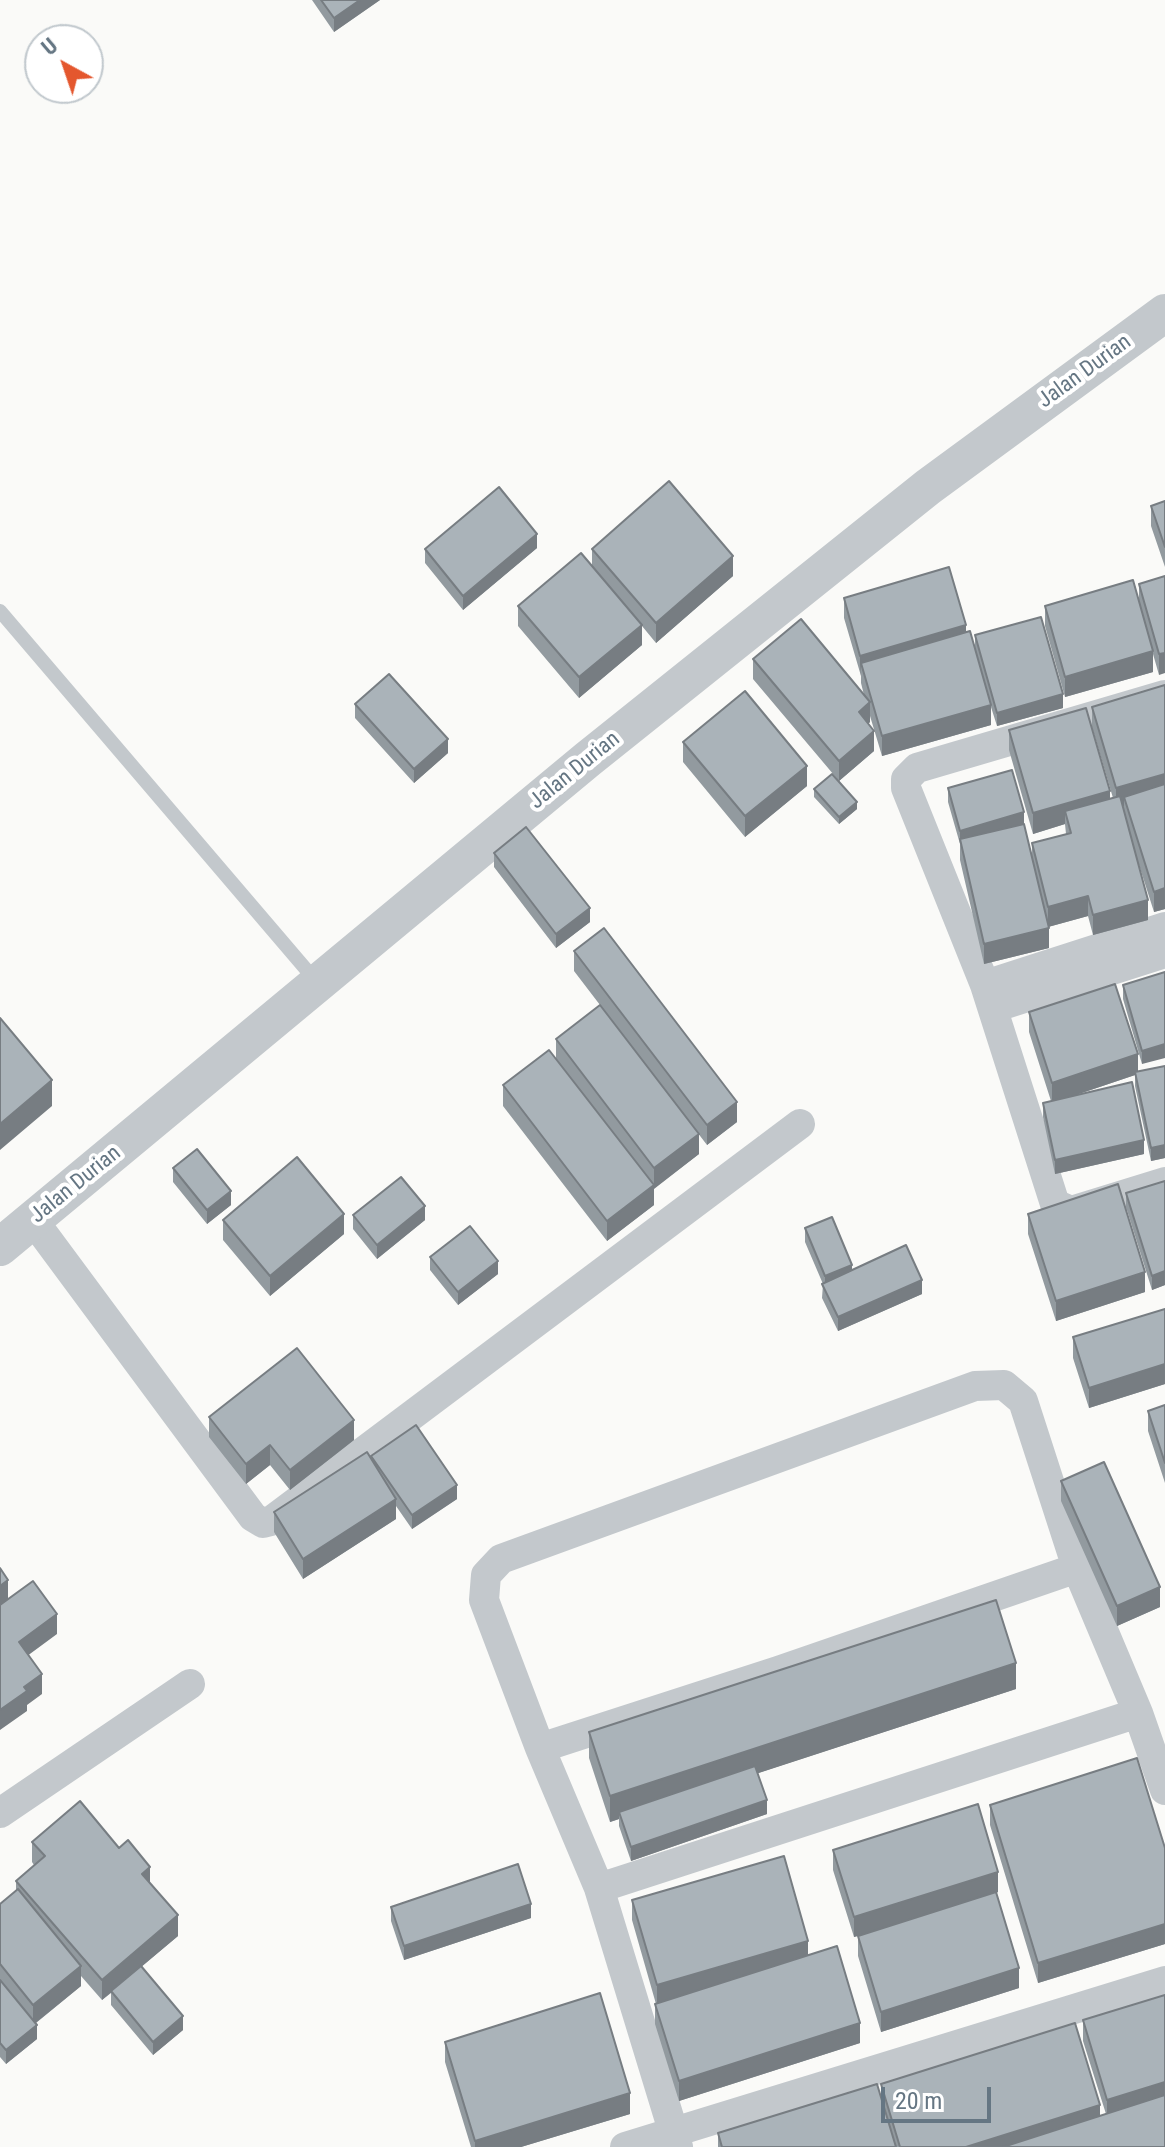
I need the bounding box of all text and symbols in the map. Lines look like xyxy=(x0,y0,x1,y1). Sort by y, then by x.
north arrow xyxy=(24,24,104,104)
text: U xyxy=(37,33,62,60)
street label: Jalan Durian xyxy=(1033,329,1137,415)
street label: Jalan Durian xyxy=(524,727,626,815)
street label: Jalan Durian xyxy=(25,1141,127,1229)
scale bar xyxy=(885,2071,995,2121)
text: 20 m xyxy=(895,2087,942,2115)

